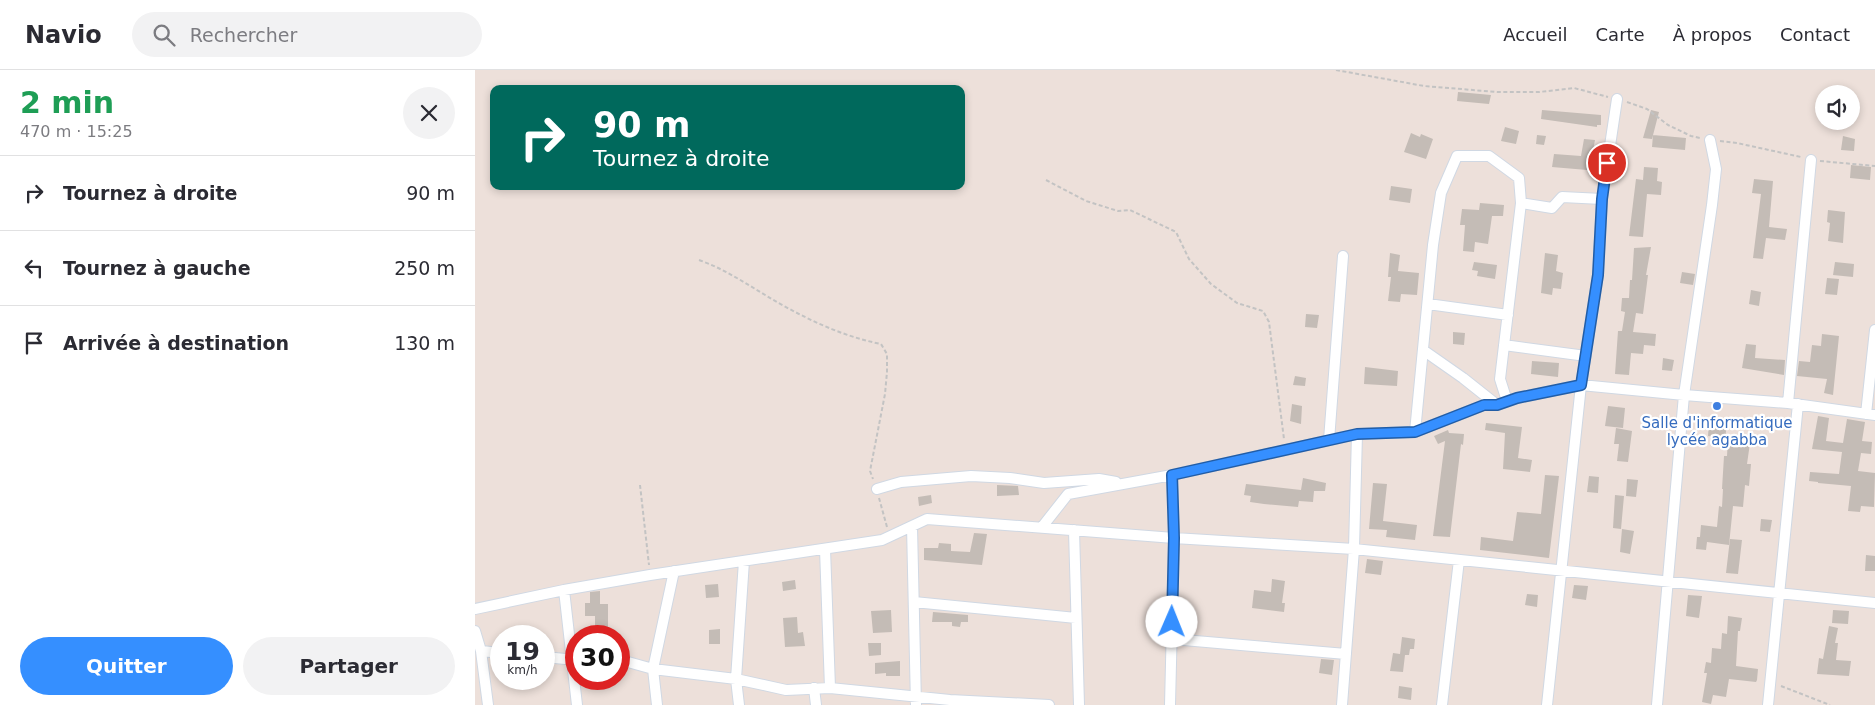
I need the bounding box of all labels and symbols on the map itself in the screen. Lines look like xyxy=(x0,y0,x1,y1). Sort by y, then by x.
pin xyxy=(1586,142,1628,184)
marker: Salle d'informatique lycée agabba xyxy=(1711,400,1723,412)
place label: Salle d'informatique lycée agabba xyxy=(1642,414,1792,449)
position arrow xyxy=(1145,595,1197,647)
speed limit sign: 30 xyxy=(565,625,630,690)

